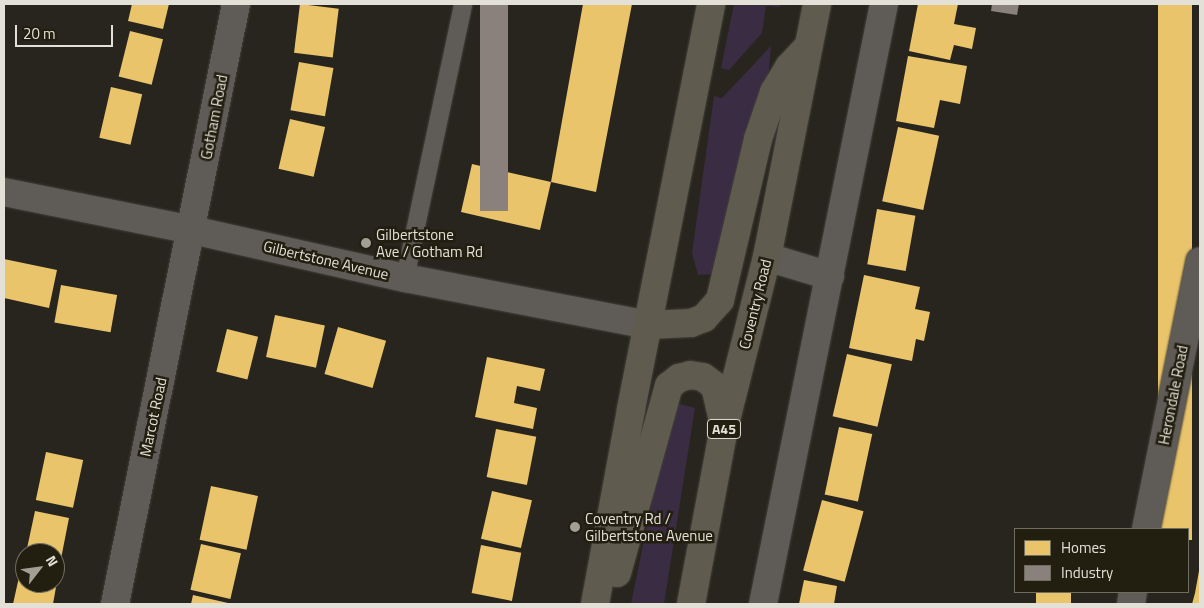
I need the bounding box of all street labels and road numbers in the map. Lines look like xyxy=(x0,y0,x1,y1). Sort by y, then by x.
street label: Gotham Road xyxy=(197,73,231,161)
street label: Gilbertstone Avenue xyxy=(262,237,390,283)
street label: Coventry Road xyxy=(735,257,775,351)
street label: Herondale Road xyxy=(1155,344,1191,446)
street label: Marcot Road xyxy=(136,376,170,458)
road number: A45 xyxy=(706,418,742,440)

